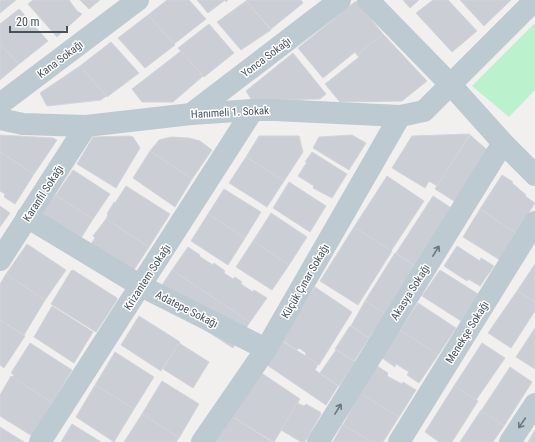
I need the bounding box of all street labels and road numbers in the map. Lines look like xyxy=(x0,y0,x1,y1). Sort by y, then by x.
street label: Yonca Sokağı xyxy=(239,35,294,80)
street label: Kana Sokağı xyxy=(35,38,86,81)
street label: Hanımeli 1. Sokak xyxy=(191,104,269,121)
street label: Karanfil Sokağı xyxy=(20,163,67,224)
street label: Krizantem Sokağı xyxy=(121,242,174,313)
street label: Küçük Çınar Sokağı xyxy=(279,242,332,321)
street label: Akasya Sokağı xyxy=(388,262,433,323)
street label: Adatepe Sokağı xyxy=(154,288,220,331)
street label: Menekşe Sokağı xyxy=(443,299,492,366)

